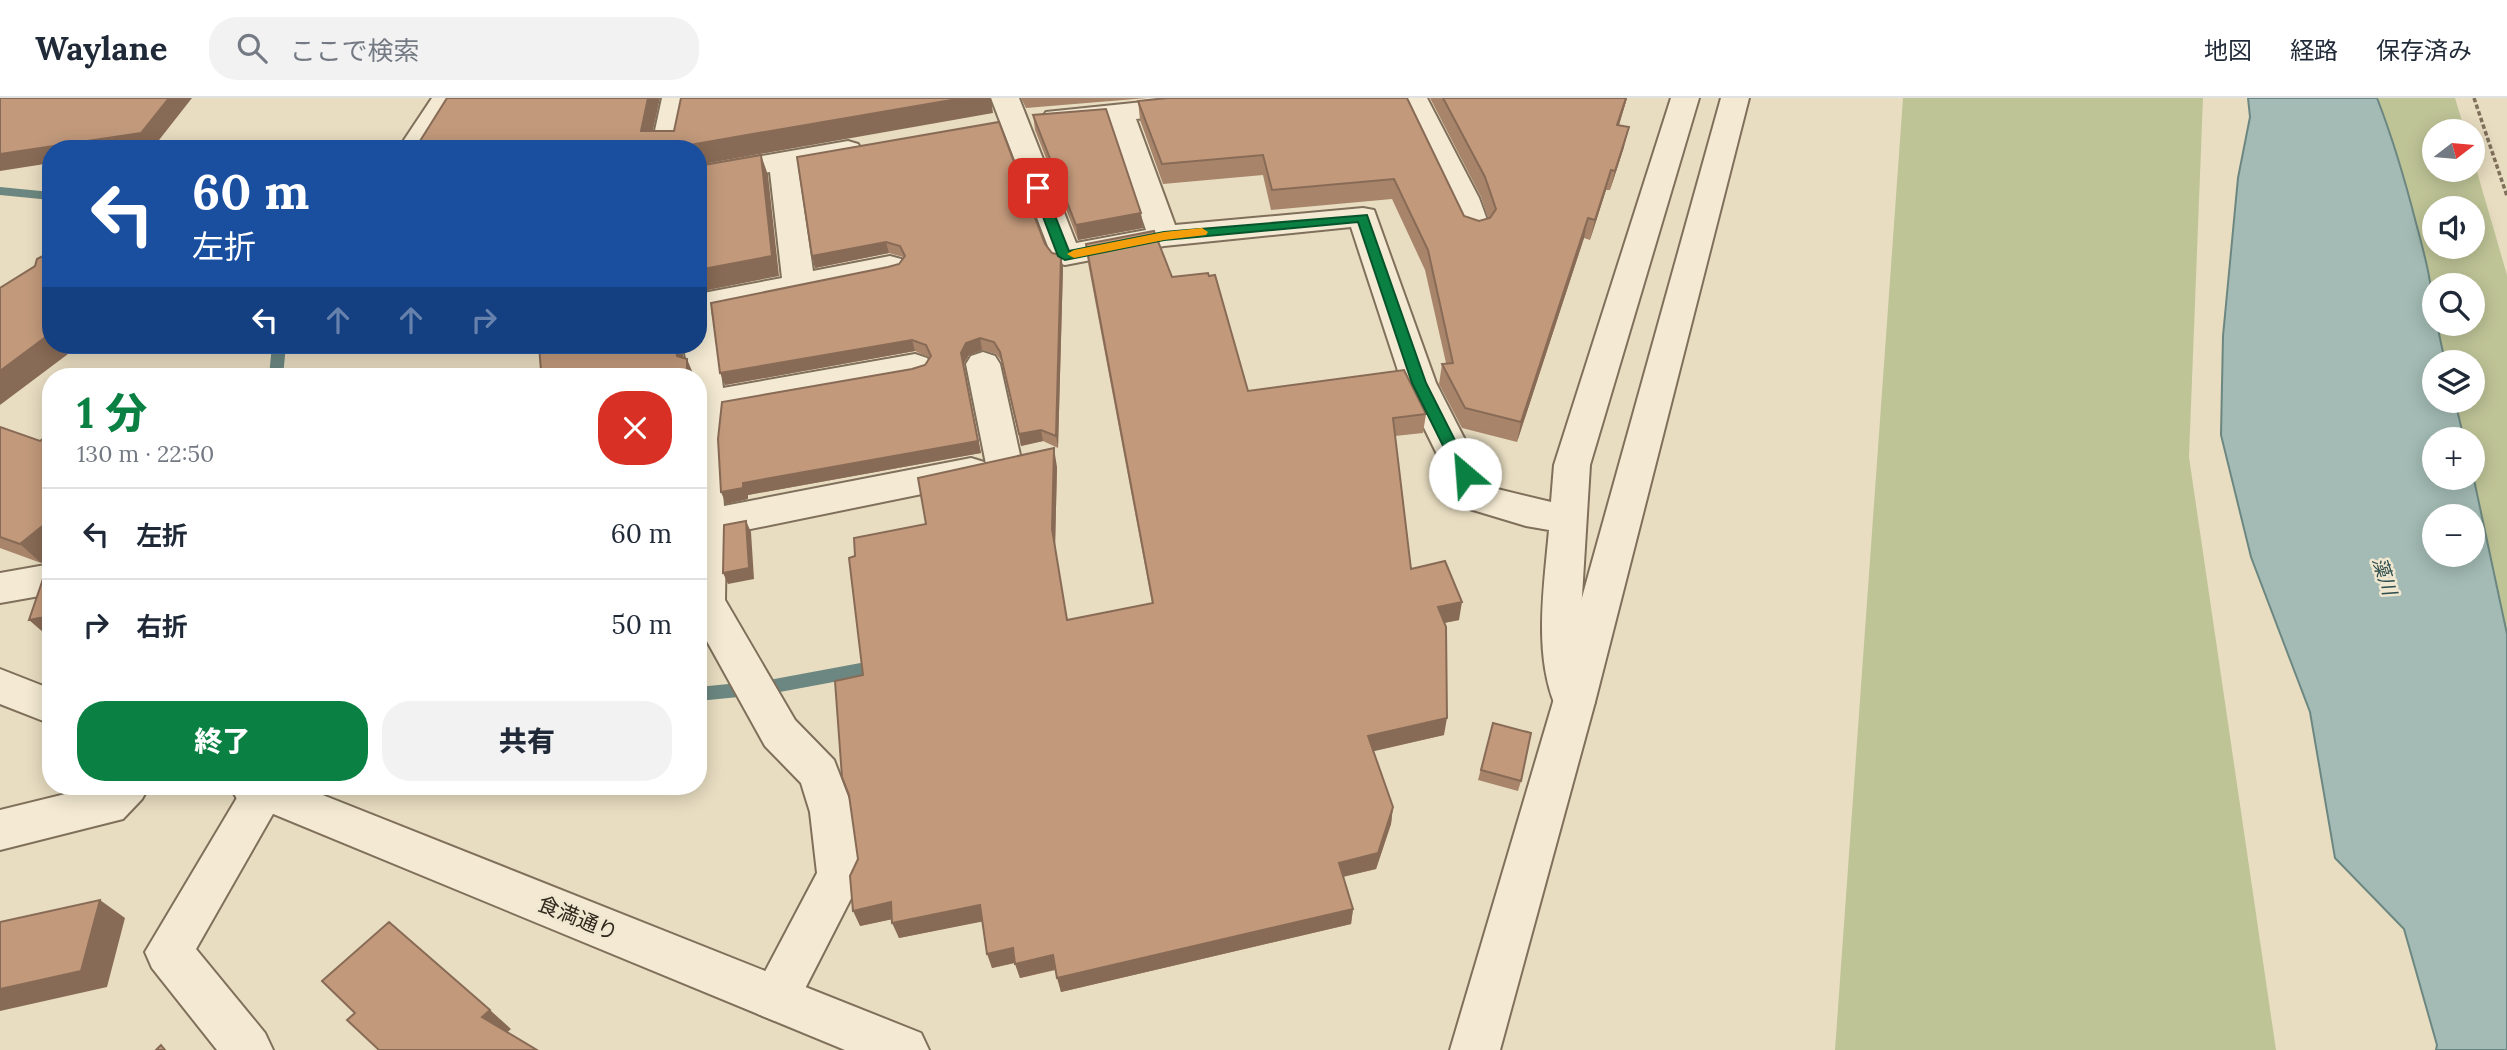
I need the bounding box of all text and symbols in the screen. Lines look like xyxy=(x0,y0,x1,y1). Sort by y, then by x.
search box xyxy=(209,17,699,80)
text: Waylane xyxy=(35,27,167,69)
icon: search xyxy=(233,29,271,67)
text: ここで検索 xyxy=(289,34,419,67)
text: 地図 xyxy=(2204,35,2252,66)
text: 経路 xyxy=(2290,35,2338,66)
text: 保存済み xyxy=(2376,35,2472,66)
north arrow xyxy=(2422,119,2485,182)
map controls xyxy=(2422,119,2485,567)
pin xyxy=(1008,158,1068,218)
text: 60 m xyxy=(192,160,309,222)
icon: left xyxy=(77,168,168,259)
icon: arrive xyxy=(1019,169,1057,207)
button: sound xyxy=(2422,196,2485,259)
text: 左折 xyxy=(192,226,256,267)
button: search xyxy=(2422,273,2485,336)
icon: left xyxy=(246,301,284,339)
icon: ahead xyxy=(319,301,357,339)
icon: ahead xyxy=(392,301,430,339)
icon: right xyxy=(465,301,503,339)
button: layers xyxy=(2422,350,2485,413)
text: 1 分 xyxy=(77,386,147,440)
button: close xyxy=(598,391,672,465)
button: + xyxy=(2422,427,2485,490)
position arrow xyxy=(1428,437,1502,511)
text: 130 m · 22:50 xyxy=(77,439,214,468)
button: − xyxy=(2422,504,2485,567)
icon: left xyxy=(77,515,115,553)
text: 60 m xyxy=(611,517,672,550)
text: 左折 xyxy=(136,519,188,552)
water label: 藻川 xyxy=(2368,554,2403,600)
icon: right xyxy=(77,606,115,644)
text: 50 m xyxy=(612,608,672,641)
text: 右折 xyxy=(136,610,188,643)
button: 終了 xyxy=(77,701,368,781)
button: 共有 xyxy=(382,701,672,781)
street label: 食満通り xyxy=(534,890,622,946)

